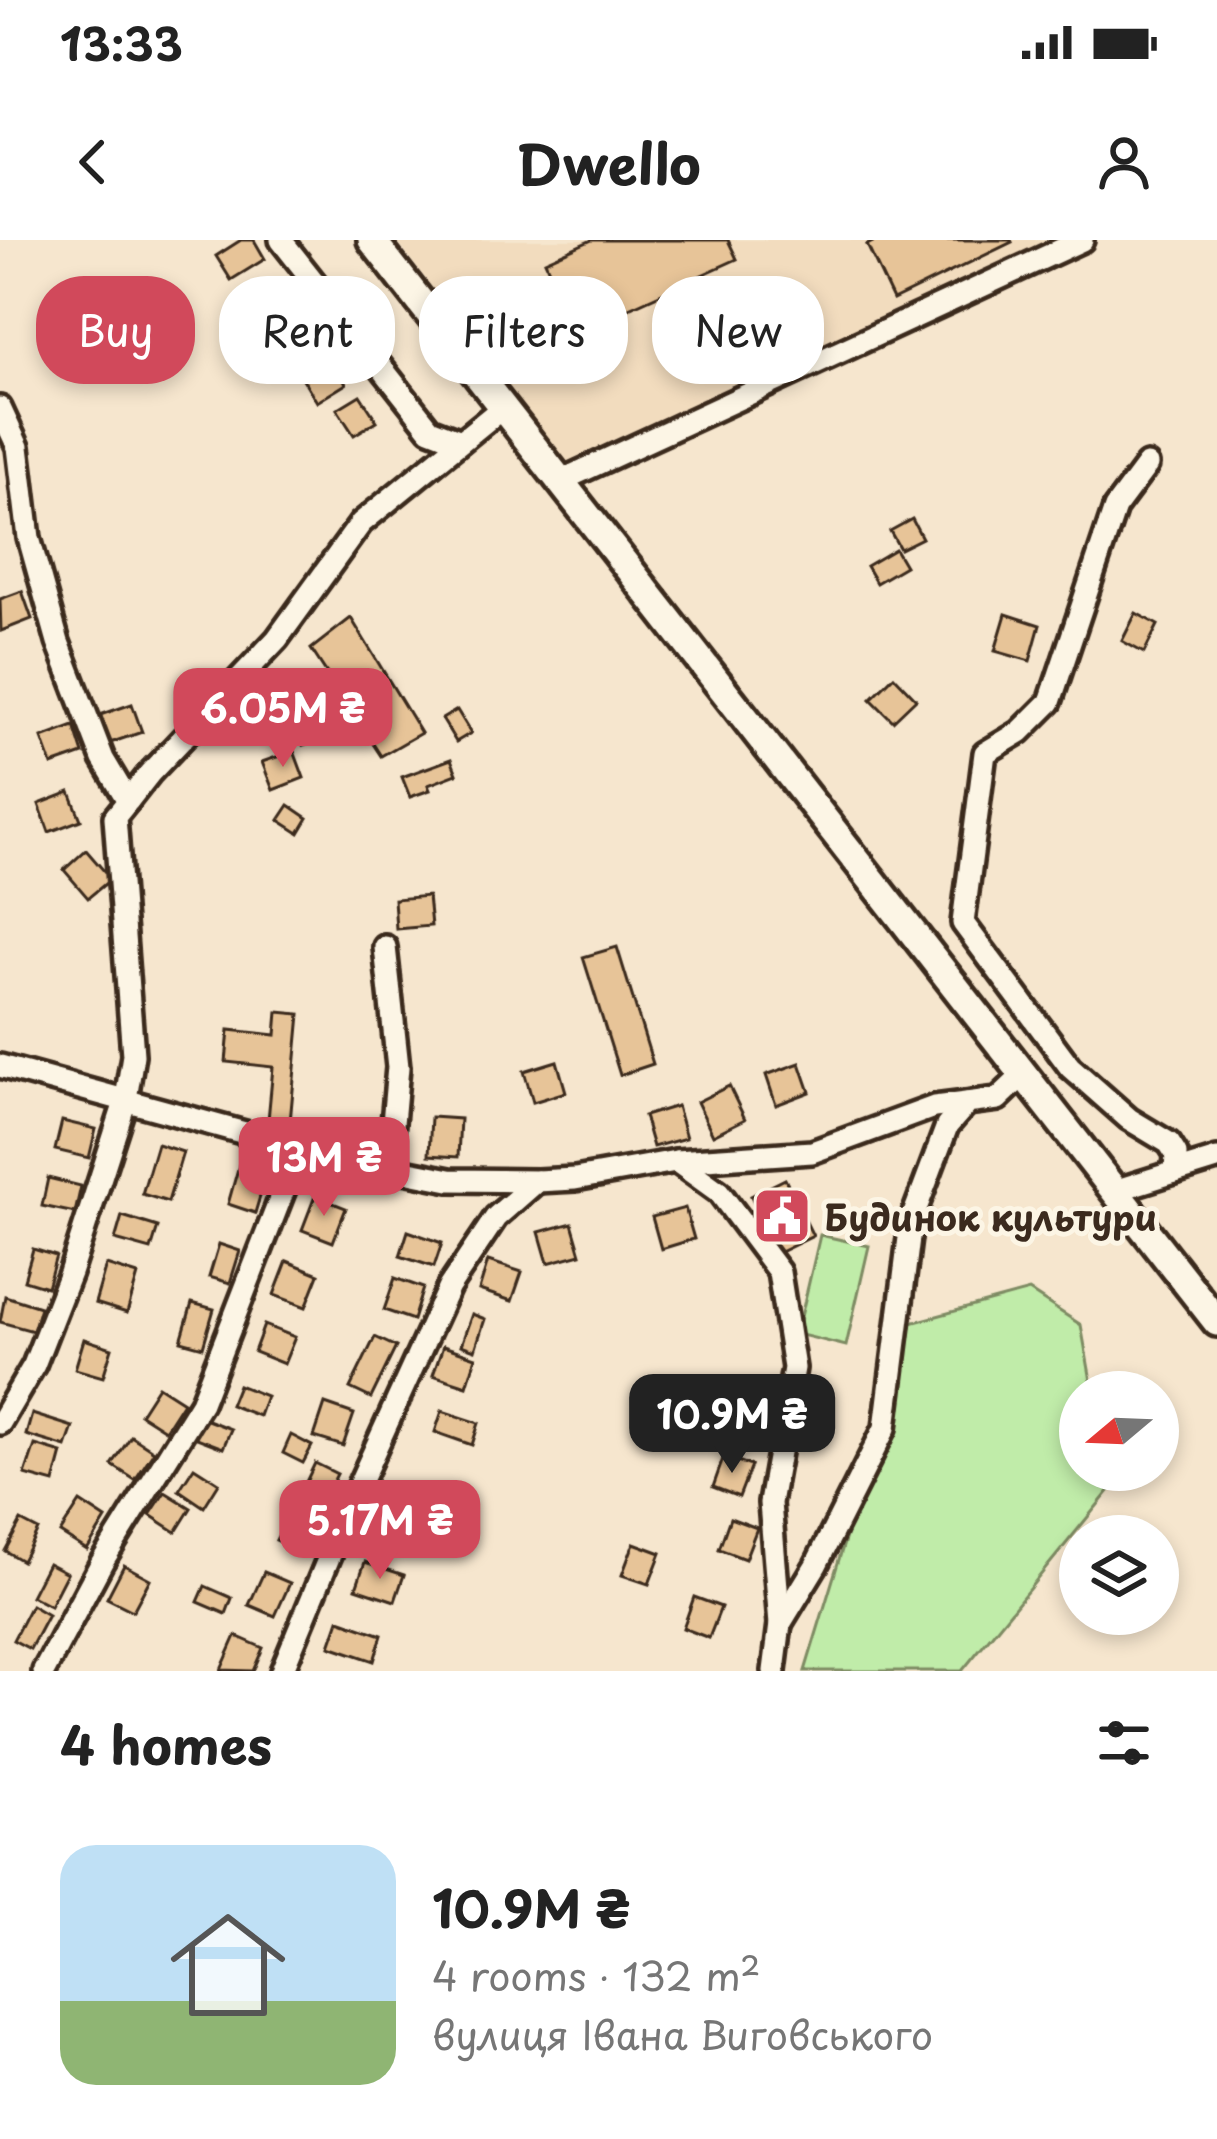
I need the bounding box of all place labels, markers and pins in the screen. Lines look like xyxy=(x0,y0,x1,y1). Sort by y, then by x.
pin: 6.05M ₴ xyxy=(172,668,394,770)
pin: 13M ₴ xyxy=(240,1117,408,1219)
public building icon: Будинок культури xyxy=(751,1185,813,1247)
place label: Будинок культури xyxy=(824,1189,1157,1243)
pin: 10.9M ₴ xyxy=(621,1374,843,1476)
pin: 5.17M ₴ xyxy=(269,1480,491,1582)

